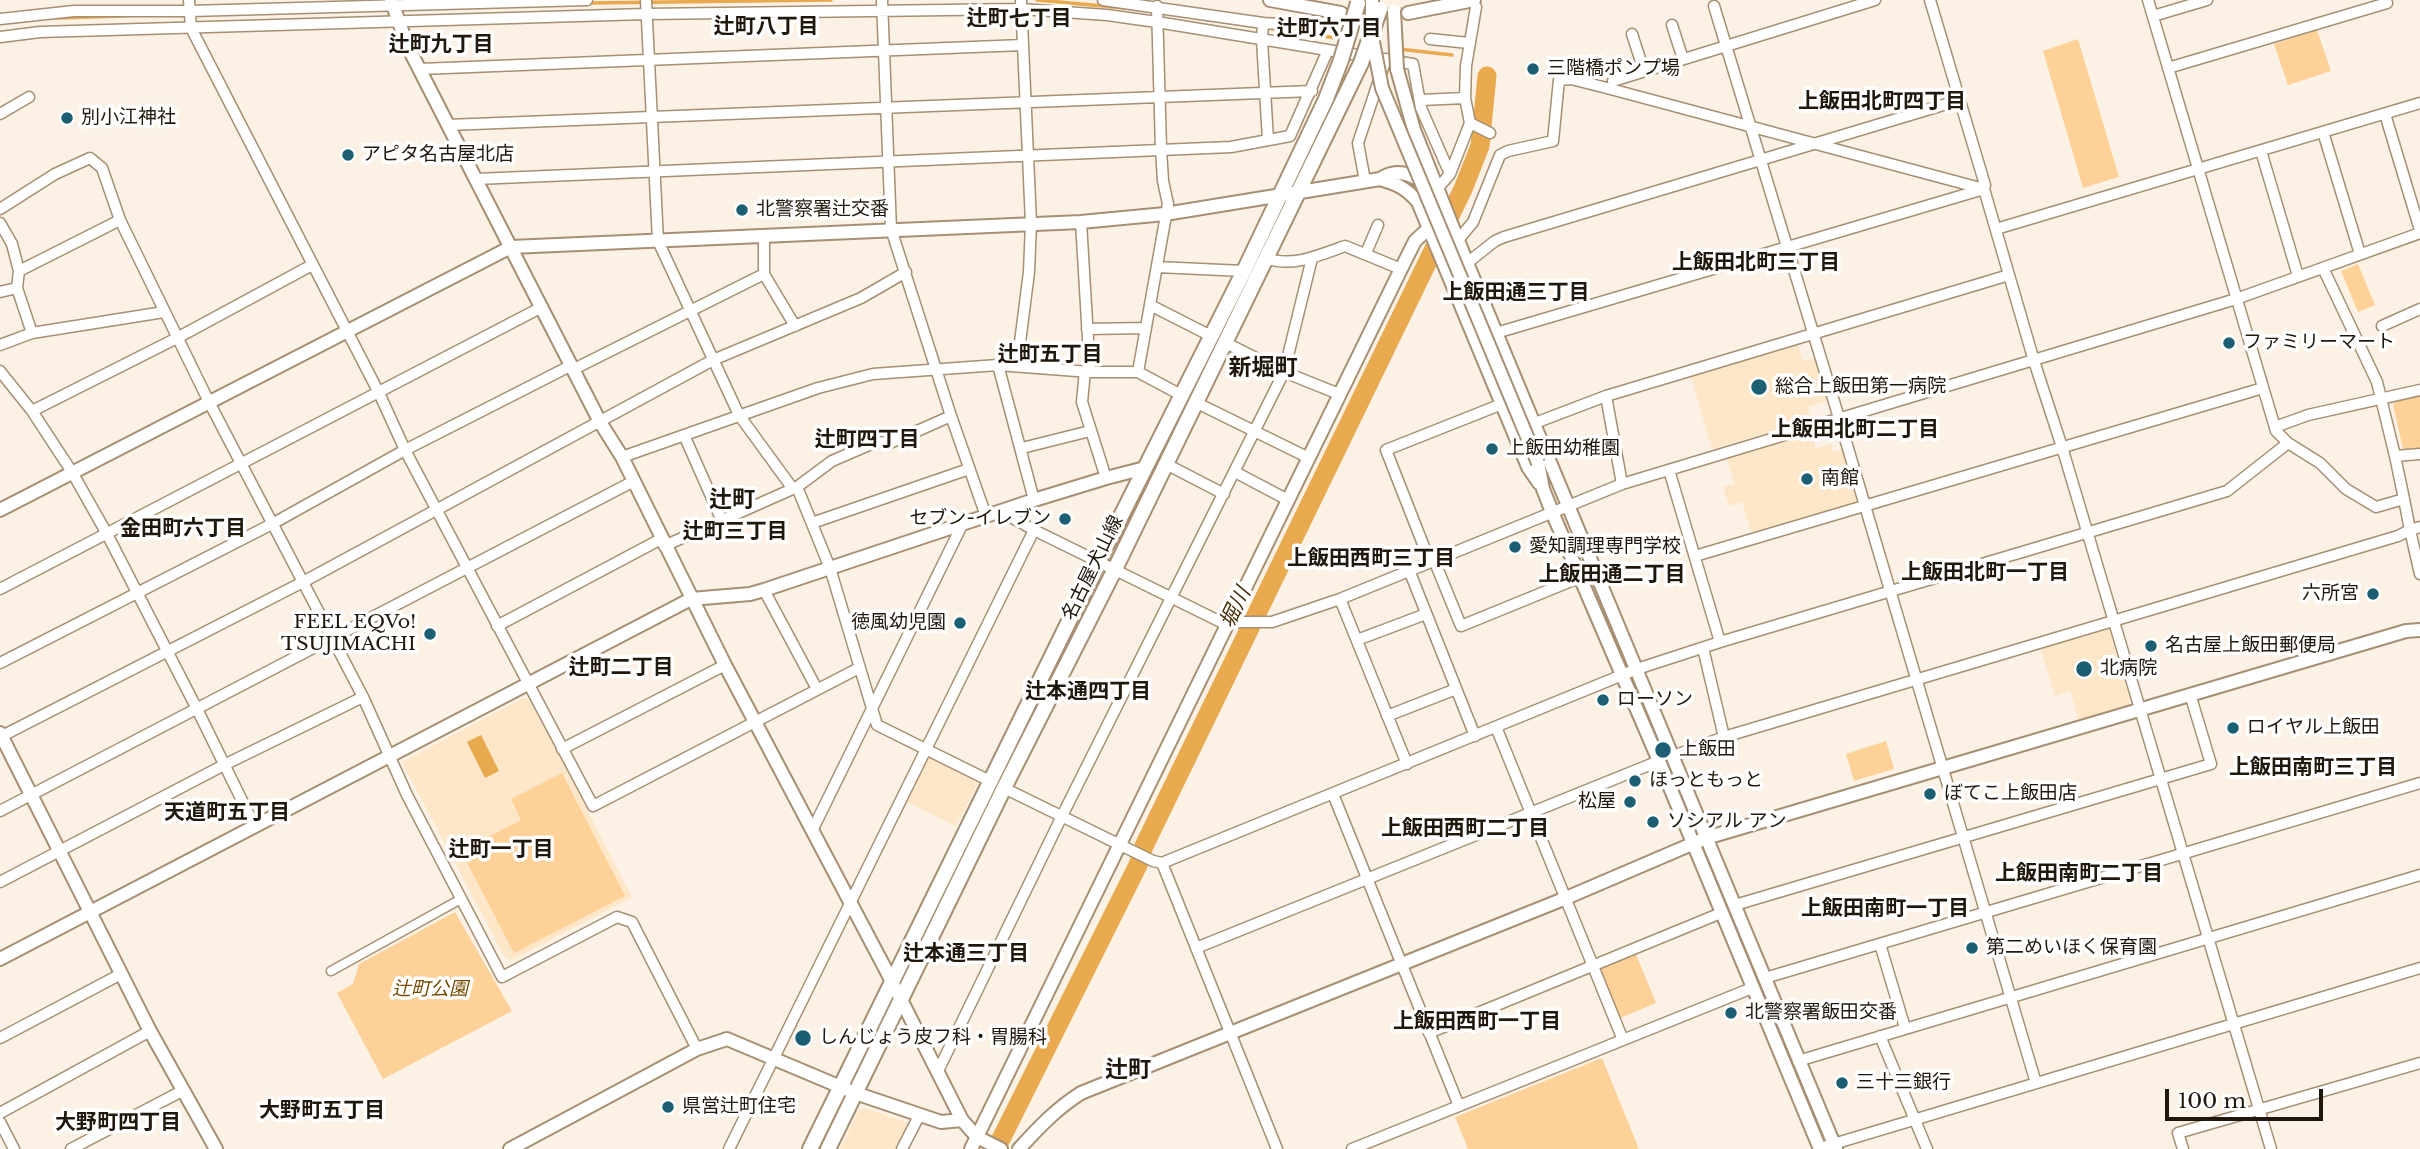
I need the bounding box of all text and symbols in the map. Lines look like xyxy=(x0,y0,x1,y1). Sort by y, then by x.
district label: 辻町七丁目 xyxy=(967,6,1071,32)
district label: 辻町八丁目 xyxy=(714,14,818,40)
district label: 辻町六丁目 xyxy=(1277,16,1381,42)
district label: 辻町九丁目 xyxy=(389,32,493,58)
place label: 三階橋ポンプ場 xyxy=(1547,58,1680,80)
marker: 三階橋ポンプ場 xyxy=(1525,61,1541,77)
district label: 上飯田北町四丁目 xyxy=(1798,89,1966,115)
place label: 別小江神社 xyxy=(81,107,176,129)
marker: 別小江神社 xyxy=(59,110,75,126)
place label: アピタ名古屋北店 xyxy=(362,144,514,166)
marker: アピタ名古屋北店 xyxy=(340,147,356,163)
place label: 北警察署辻交番 xyxy=(756,199,889,221)
marker: 北警察署辻交番 xyxy=(734,202,750,218)
district label: 上飯田北町三丁目 xyxy=(1672,250,1840,276)
district label: 上飯田通三丁目 xyxy=(1443,280,1589,306)
place label: ファミリーマート xyxy=(2243,332,2395,354)
marker: ファミリーマート xyxy=(2221,335,2237,351)
district label: 辻町五丁目 xyxy=(998,342,1102,368)
district label: 新堀町 xyxy=(1229,355,1297,383)
place label: 総合上飯田第一病院 xyxy=(1775,376,1946,398)
marker: 総合上飯田第一病院 xyxy=(1749,377,1769,397)
district label: 上飯田北町二丁目 xyxy=(1771,417,1939,443)
district label: 辻町四丁目 xyxy=(815,427,919,453)
place label: 上飯田幼稚園 xyxy=(1506,438,1620,460)
marker: 上飯田幼稚園 xyxy=(1484,441,1500,457)
place label: 南館 xyxy=(1821,468,1859,490)
marker: 南館 xyxy=(1799,471,1815,487)
district label: 辻町 xyxy=(709,487,755,515)
place label: セブン-イレブン xyxy=(909,508,1051,530)
marker: セブン-イレブン xyxy=(1057,511,1073,527)
street label: 名古屋犬山線 xyxy=(1058,512,1128,624)
district label: 金田町六丁目 xyxy=(120,516,246,542)
district label: 辻町三丁目 xyxy=(683,519,787,545)
place label: 愛知調理専門学校 xyxy=(1529,536,1681,558)
marker: 愛知調理専門学校 xyxy=(1507,539,1523,555)
district label: 上飯田西町三丁目 xyxy=(1287,546,1455,572)
district label: 上飯田北町一丁目 xyxy=(1901,560,2069,586)
district label: 上飯田通二丁目 xyxy=(1539,562,1685,588)
place label: 六所宮 xyxy=(2302,583,2359,605)
water label: 堀川 xyxy=(1215,584,1257,632)
marker: 六所宮 xyxy=(2365,586,2381,602)
place label: FEEL EQVo! TSUJIMACHI xyxy=(281,612,416,656)
place label: 徳風幼児園 xyxy=(851,612,946,634)
marker: 徳風幼児園 xyxy=(952,615,968,631)
marker: FEEL EQVo! TSUJIMACHI xyxy=(422,626,438,642)
place label: 名古屋上飯田郵便局 xyxy=(2165,635,2336,657)
marker: 名古屋上飯田郵便局 xyxy=(2143,638,2159,654)
district label: 辻町二丁目 xyxy=(569,655,673,681)
place label: 北病院 xyxy=(2100,658,2157,680)
marker: 北病院 xyxy=(2074,659,2094,679)
district label: 辻本通四丁目 xyxy=(1025,679,1151,705)
place label: ローソン xyxy=(1617,689,1693,711)
marker: ローソン xyxy=(1595,692,1611,708)
place label: ロイヤル上飯田 xyxy=(2247,717,2380,739)
marker: ロイヤル上飯田 xyxy=(2225,720,2241,736)
place label: 上飯田 xyxy=(1679,739,1736,761)
marker: 上飯田 xyxy=(1653,740,1673,760)
district label: 上飯田南町三丁目 xyxy=(2229,755,2397,781)
place label: ほっともっと xyxy=(1649,770,1763,792)
marker: ほっともっと xyxy=(1627,773,1643,789)
place label: ぼてこ上飯田店 xyxy=(1944,783,2077,805)
marker: ぼてこ上飯田店 xyxy=(1922,786,1938,802)
place label: 松屋 xyxy=(1578,791,1616,813)
marker: 松屋 xyxy=(1622,794,1638,810)
district label: 天道町五丁目 xyxy=(164,800,290,826)
place label: ソシアル アン xyxy=(1667,811,1786,833)
marker: ソシアル アン xyxy=(1645,814,1661,830)
district label: 上飯田西町二丁目 xyxy=(1381,816,1549,842)
district label: 辻町一丁目 xyxy=(449,837,553,863)
district label: 上飯田南町二丁目 xyxy=(1995,861,2163,887)
district label: 上飯田南町一丁目 xyxy=(1801,896,1969,922)
place label: 第二めいほく保育園 xyxy=(1986,937,2157,959)
marker: 第二めいほく保育園 xyxy=(1964,940,1980,956)
district label: 辻本通三丁目 xyxy=(903,941,1029,967)
park label: 辻町公園 xyxy=(392,979,468,1001)
place label: 北警察署飯田交番 xyxy=(1745,1002,1897,1024)
marker: 北警察署飯田交番 xyxy=(1723,1005,1739,1021)
district label: 上飯田西町一丁目 xyxy=(1393,1009,1561,1035)
place label: しんじょう皮フ科・胃腸科 xyxy=(819,1027,1047,1049)
marker: しんじょう皮フ科・胃腸科 xyxy=(793,1028,813,1048)
district label: 辻町 xyxy=(1105,1057,1151,1085)
place label: 三十三銀行 xyxy=(1856,1072,1951,1094)
marker: 三十三銀行 xyxy=(1834,1075,1850,1091)
scale bar xyxy=(2168,1076,2326,1120)
text: 100 m xyxy=(2178,1088,2246,1114)
place label: 県営辻町住宅 xyxy=(682,1096,796,1118)
district label: 大野町五丁目 xyxy=(259,1098,385,1124)
marker: 県営辻町住宅 xyxy=(660,1099,676,1115)
district label: 大野町四丁目 xyxy=(55,1110,181,1136)

